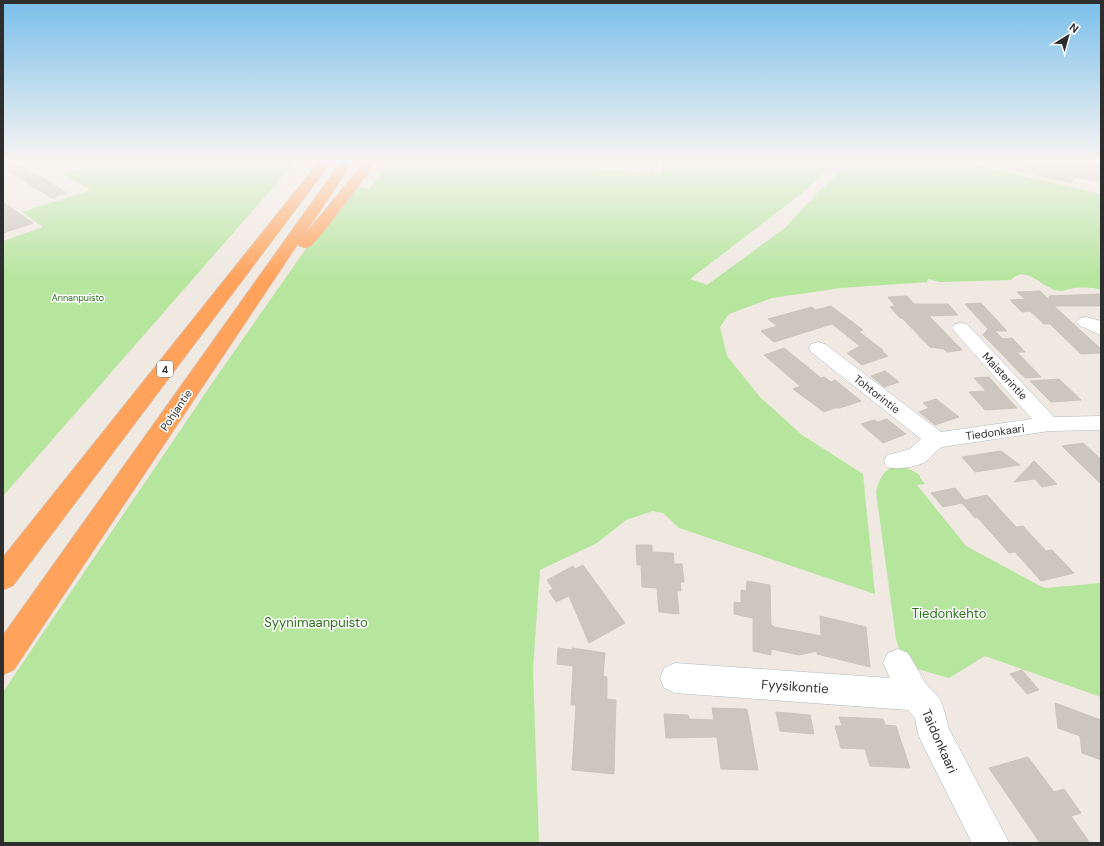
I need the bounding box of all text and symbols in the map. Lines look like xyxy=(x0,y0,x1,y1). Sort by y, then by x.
north arrow xyxy=(1048,16,1088,56)
text: N xyxy=(1067,20,1081,36)
park label: Annanpuisto xyxy=(52,292,104,304)
street label: Maisterintie xyxy=(979,349,1031,403)
road number: 4 xyxy=(157,361,173,377)
street label: Tohtorintie xyxy=(851,372,903,416)
street label: Pohjantie xyxy=(157,387,195,433)
street label: Tiedonkaari xyxy=(965,421,1025,443)
park label: Tiedonkehto xyxy=(912,605,987,622)
park label: Syynimaanpuisto xyxy=(264,614,368,631)
street label: Fyysikontie xyxy=(761,676,829,697)
street label: Taidonkaari xyxy=(918,706,961,776)

